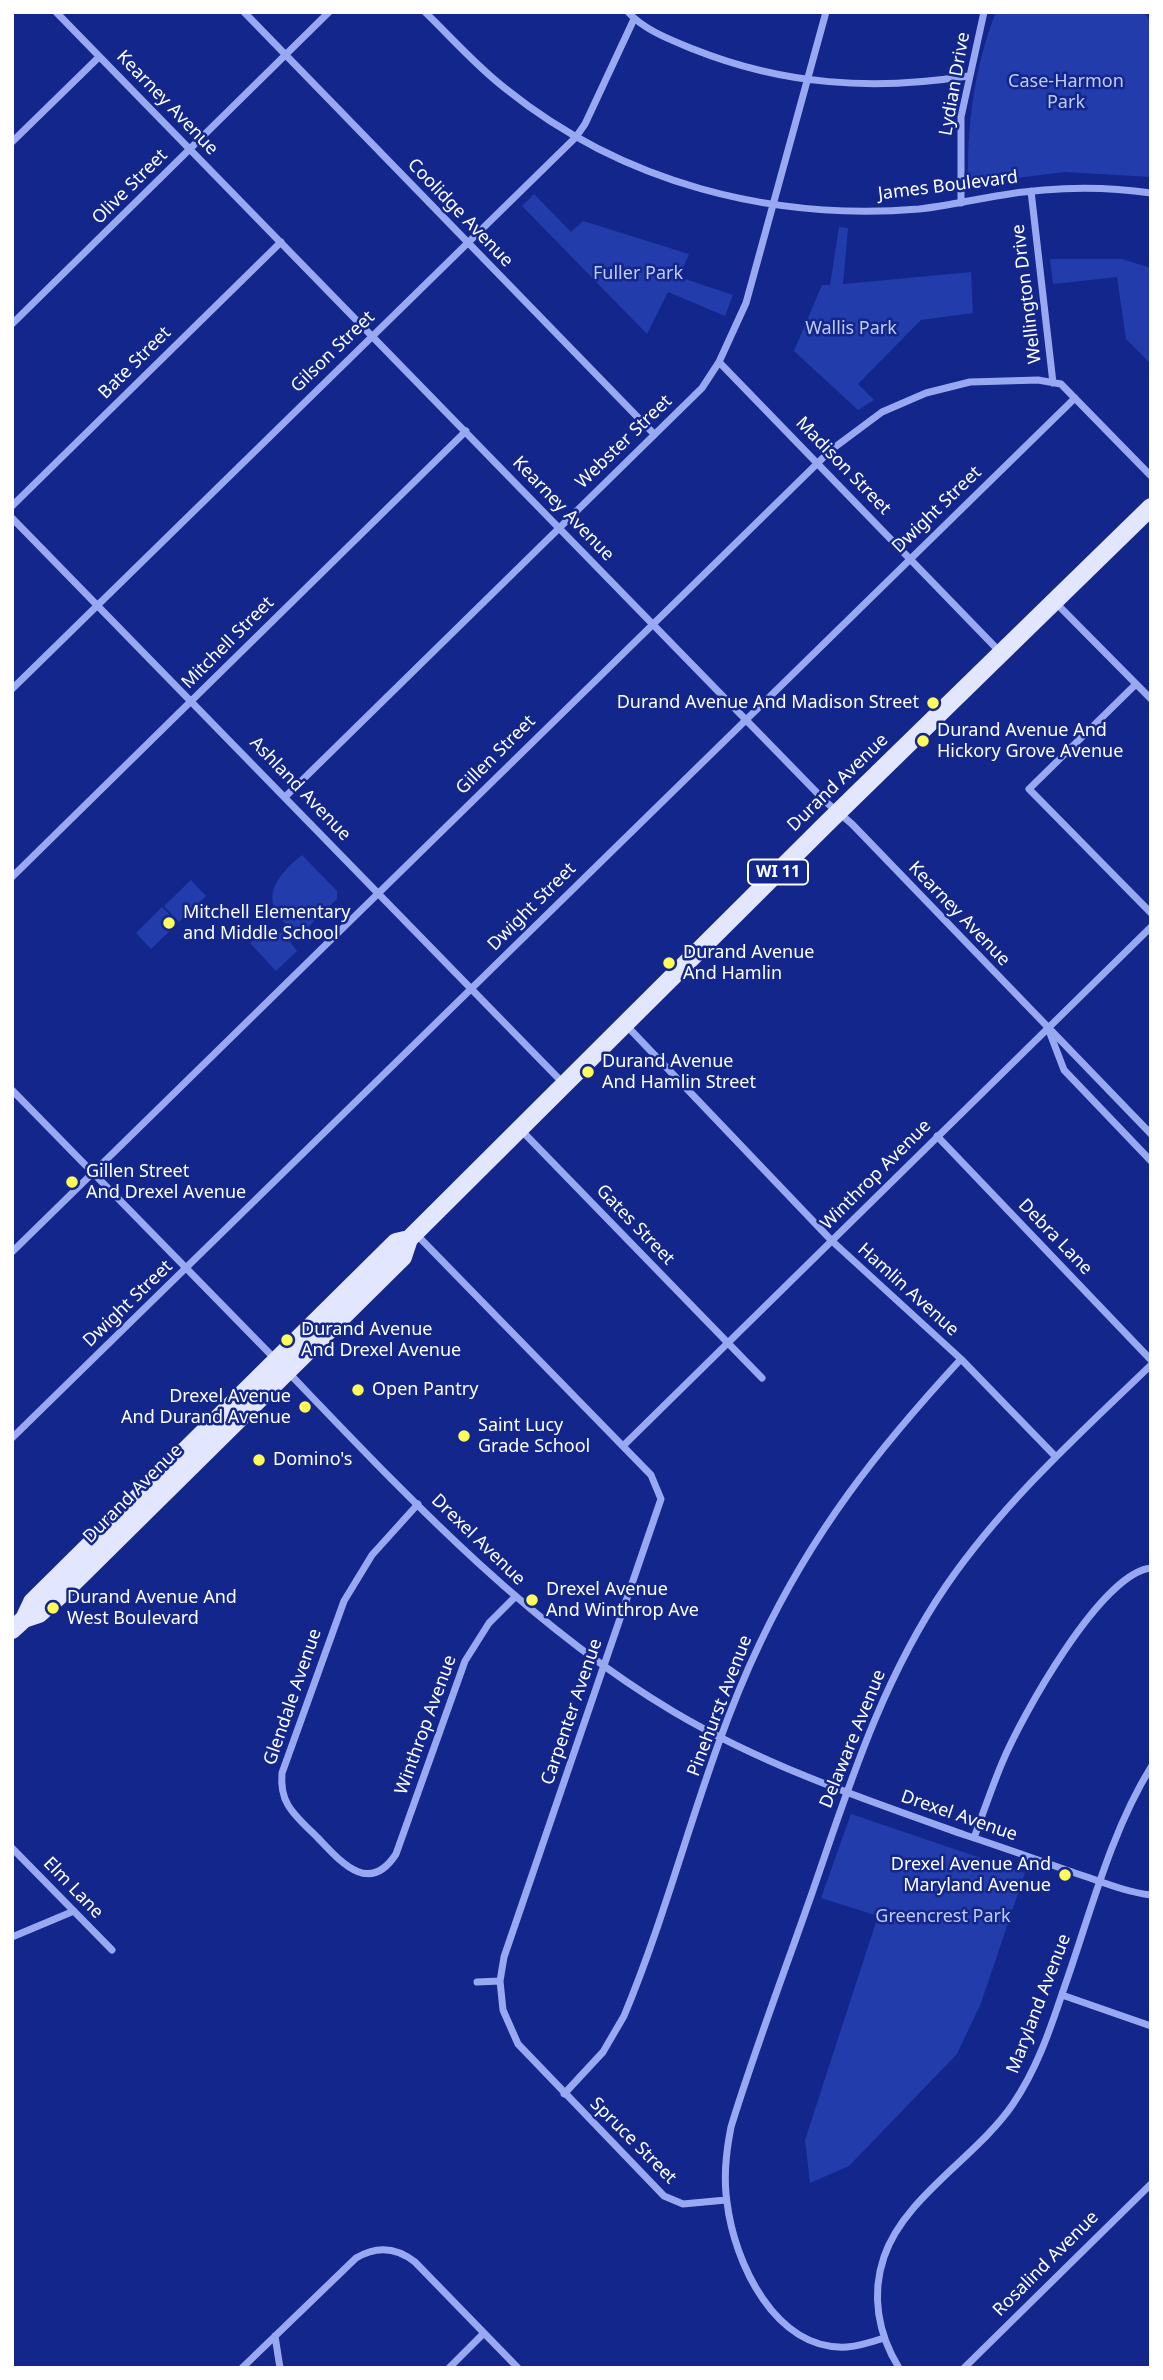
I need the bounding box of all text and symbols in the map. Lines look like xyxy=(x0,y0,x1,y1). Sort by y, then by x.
street label: Lydian Drive xyxy=(935,31,975,137)
street label: Kearney Avenue xyxy=(112,46,222,160)
park label: Case-Harmon Park xyxy=(1008,71,1124,114)
street label: Olive Street xyxy=(88,145,172,229)
street label: Coolidge Avenue xyxy=(403,154,517,272)
street label: James Boulevard xyxy=(877,167,1019,205)
street label: Wellington Drive xyxy=(1008,223,1046,365)
park label: Fuller Park xyxy=(593,263,683,285)
street label: Gilson Street xyxy=(287,307,379,397)
park label: Wallis Park xyxy=(805,318,897,340)
street label: Bate Street xyxy=(94,322,176,404)
street label: Webster Street xyxy=(571,391,677,493)
street label: Madison Street xyxy=(791,413,895,519)
street label: Kearney Avenue xyxy=(508,452,618,566)
street label: Dwight Street xyxy=(888,462,986,558)
street label: Mitchell Street xyxy=(177,592,279,694)
place label: Durand Avenue And Madison Street xyxy=(617,692,919,714)
marker: Durand Avenue And Madison Street xyxy=(925,695,941,711)
street label: Gillen Street xyxy=(452,711,540,799)
place label: Durand Avenue And Hickory Grove Avenue xyxy=(937,720,1123,762)
street label: Durand Avenue xyxy=(783,730,893,836)
street label: Ashland Avenue xyxy=(245,733,355,845)
marker: Durand Avenue And Hickory Grove Avenue xyxy=(915,733,931,749)
street label: Kearney Avenue xyxy=(904,857,1014,971)
street label: Dwight Street xyxy=(484,859,580,955)
road number: WI 11 xyxy=(748,860,808,884)
place label: Mitchell Elementary and Middle School xyxy=(183,902,350,944)
marker: Mitchell Elementary and Middle School xyxy=(161,915,177,931)
place label: Durand Avenue And Hamlin xyxy=(683,942,815,984)
marker: Durand Avenue And Hamlin xyxy=(661,955,677,971)
place label: Durand Avenue And Hamlin Street xyxy=(602,1051,756,1094)
marker: Durand Avenue And Hamlin Street xyxy=(580,1064,596,1080)
street label: Winthrop Avenue xyxy=(816,1115,936,1235)
place label: Gillen Street And Drexel Avenue xyxy=(86,1161,246,1204)
marker: Gillen Street And Drexel Avenue xyxy=(64,1174,80,1190)
street label: Gates Street xyxy=(591,1180,679,1270)
street label: Debra Lane xyxy=(1014,1195,1096,1279)
street label: Hamlin Avenue xyxy=(853,1239,963,1341)
street label: Dwight Street xyxy=(79,1256,177,1352)
place label: Durand Avenue And Drexel Avenue xyxy=(301,1319,461,1362)
marker: Durand Avenue And Drexel Avenue xyxy=(279,1332,295,1348)
place label: Open Pantry xyxy=(372,1379,478,1401)
marker: Open Pantry xyxy=(350,1382,366,1398)
place label: Drexel Avenue And Durand Avenue xyxy=(121,1386,291,1428)
marker: Drexel Avenue And Durand Avenue xyxy=(297,1399,313,1415)
place label: Saint Lucy Grade School xyxy=(478,1415,590,1458)
marker: Saint Lucy Grade School xyxy=(456,1428,472,1444)
street label: Durand Avenue xyxy=(79,1440,187,1548)
place label: Domino's xyxy=(273,1449,352,1471)
marker: Domino's xyxy=(251,1452,267,1468)
street label: Drexel Avenue xyxy=(427,1490,529,1590)
place label: Drexel Avenue And Winthrop Ave xyxy=(546,1579,699,1622)
place label: Durand Avenue And West Boulevard xyxy=(67,1587,237,1630)
marker: Drexel Avenue And Winthrop Ave xyxy=(524,1592,540,1608)
marker: Durand Avenue And West Boulevard xyxy=(45,1600,61,1616)
street label: Glendale Avenue xyxy=(260,1626,326,1768)
street label: Pinehurst Avenue xyxy=(683,1632,757,1780)
street label: Carpenter Avenue xyxy=(537,1636,607,1788)
street label: Winthrop Avenue xyxy=(391,1652,461,1798)
street label: Delaware Avenue xyxy=(815,1667,891,1811)
street label: Drexel Avenue xyxy=(898,1786,1020,1846)
street label: Elm Lane xyxy=(38,1853,108,1923)
place label: Drexel Avenue And Maryland Avenue xyxy=(891,1854,1051,1896)
marker: Drexel Avenue And Maryland Avenue xyxy=(1057,1867,1073,1883)
park label: Greencrest Park xyxy=(875,1906,1011,1928)
street label: Maryland Avenue xyxy=(1002,1931,1076,2077)
street label: Spruce Street xyxy=(585,2093,681,2189)
street label: Rosalind Avenue xyxy=(989,2207,1103,2321)

